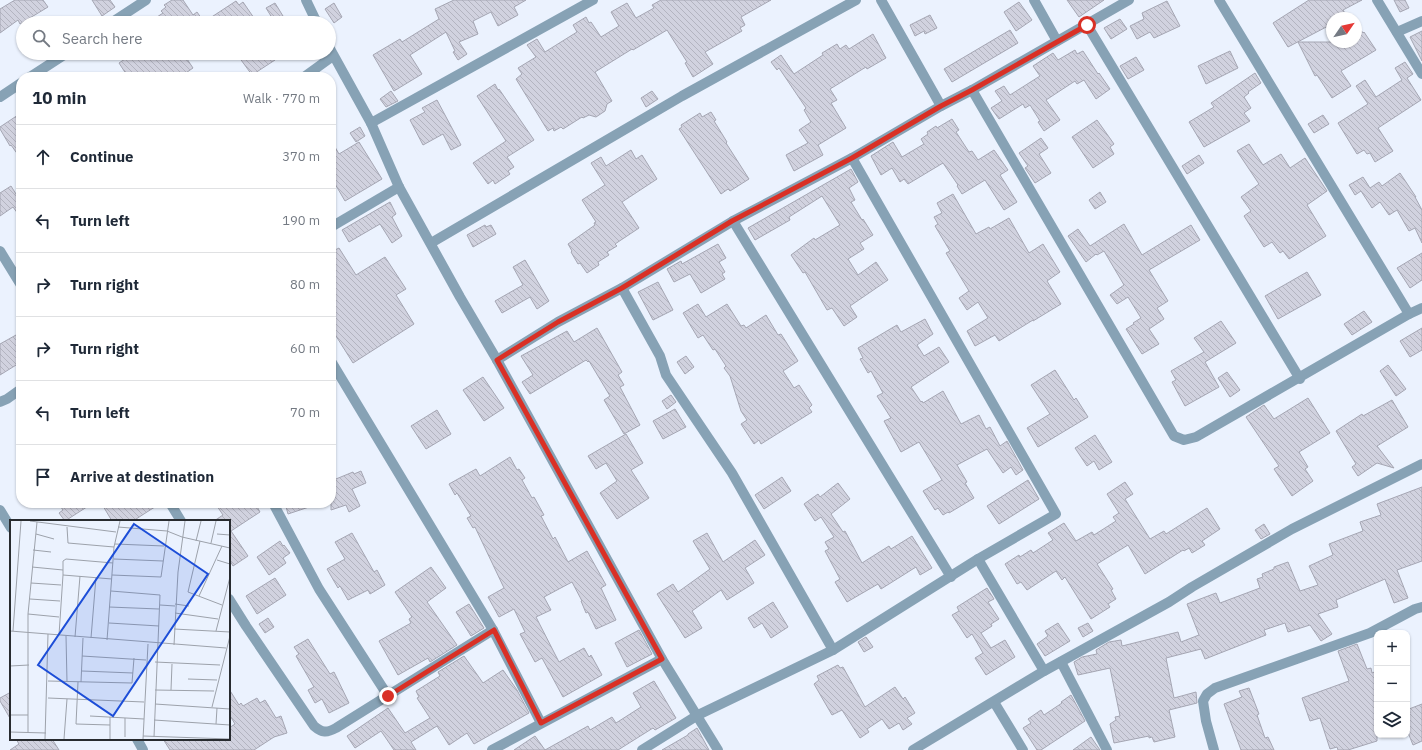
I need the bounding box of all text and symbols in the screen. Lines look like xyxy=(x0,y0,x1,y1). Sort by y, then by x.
north arrow xyxy=(1326,12,1362,48)
search box xyxy=(16,16,336,60)
route start xyxy=(1078,16,1096,34)
icon: search xyxy=(30,27,52,49)
text: Search here xyxy=(62,29,142,48)
text: 10 min xyxy=(32,87,87,109)
text: Walk · 770 m xyxy=(243,90,320,107)
icon: ahead xyxy=(32,146,54,168)
text: Continue xyxy=(70,147,134,166)
text: 370 m xyxy=(282,148,320,165)
icon: left xyxy=(32,210,54,232)
text: Turn left xyxy=(70,211,130,230)
text: 190 m xyxy=(282,212,320,229)
icon: right xyxy=(32,274,54,296)
text: Turn right xyxy=(70,275,139,294)
text: 80 m xyxy=(290,276,320,293)
icon: right xyxy=(32,338,54,360)
text: Turn right xyxy=(70,339,139,358)
text: 60 m xyxy=(290,340,320,357)
icon: left xyxy=(32,402,54,424)
text: Turn left xyxy=(70,403,130,422)
text: 70 m xyxy=(290,404,320,421)
icon: arrive xyxy=(32,466,54,488)
text: Arrive at destination xyxy=(70,467,214,486)
inset map xyxy=(10,520,230,740)
map controls xyxy=(1374,630,1410,738)
button: + xyxy=(1374,630,1410,666)
button: − xyxy=(1374,666,1410,702)
route end xyxy=(379,687,397,705)
button: layers xyxy=(1374,702,1410,738)

